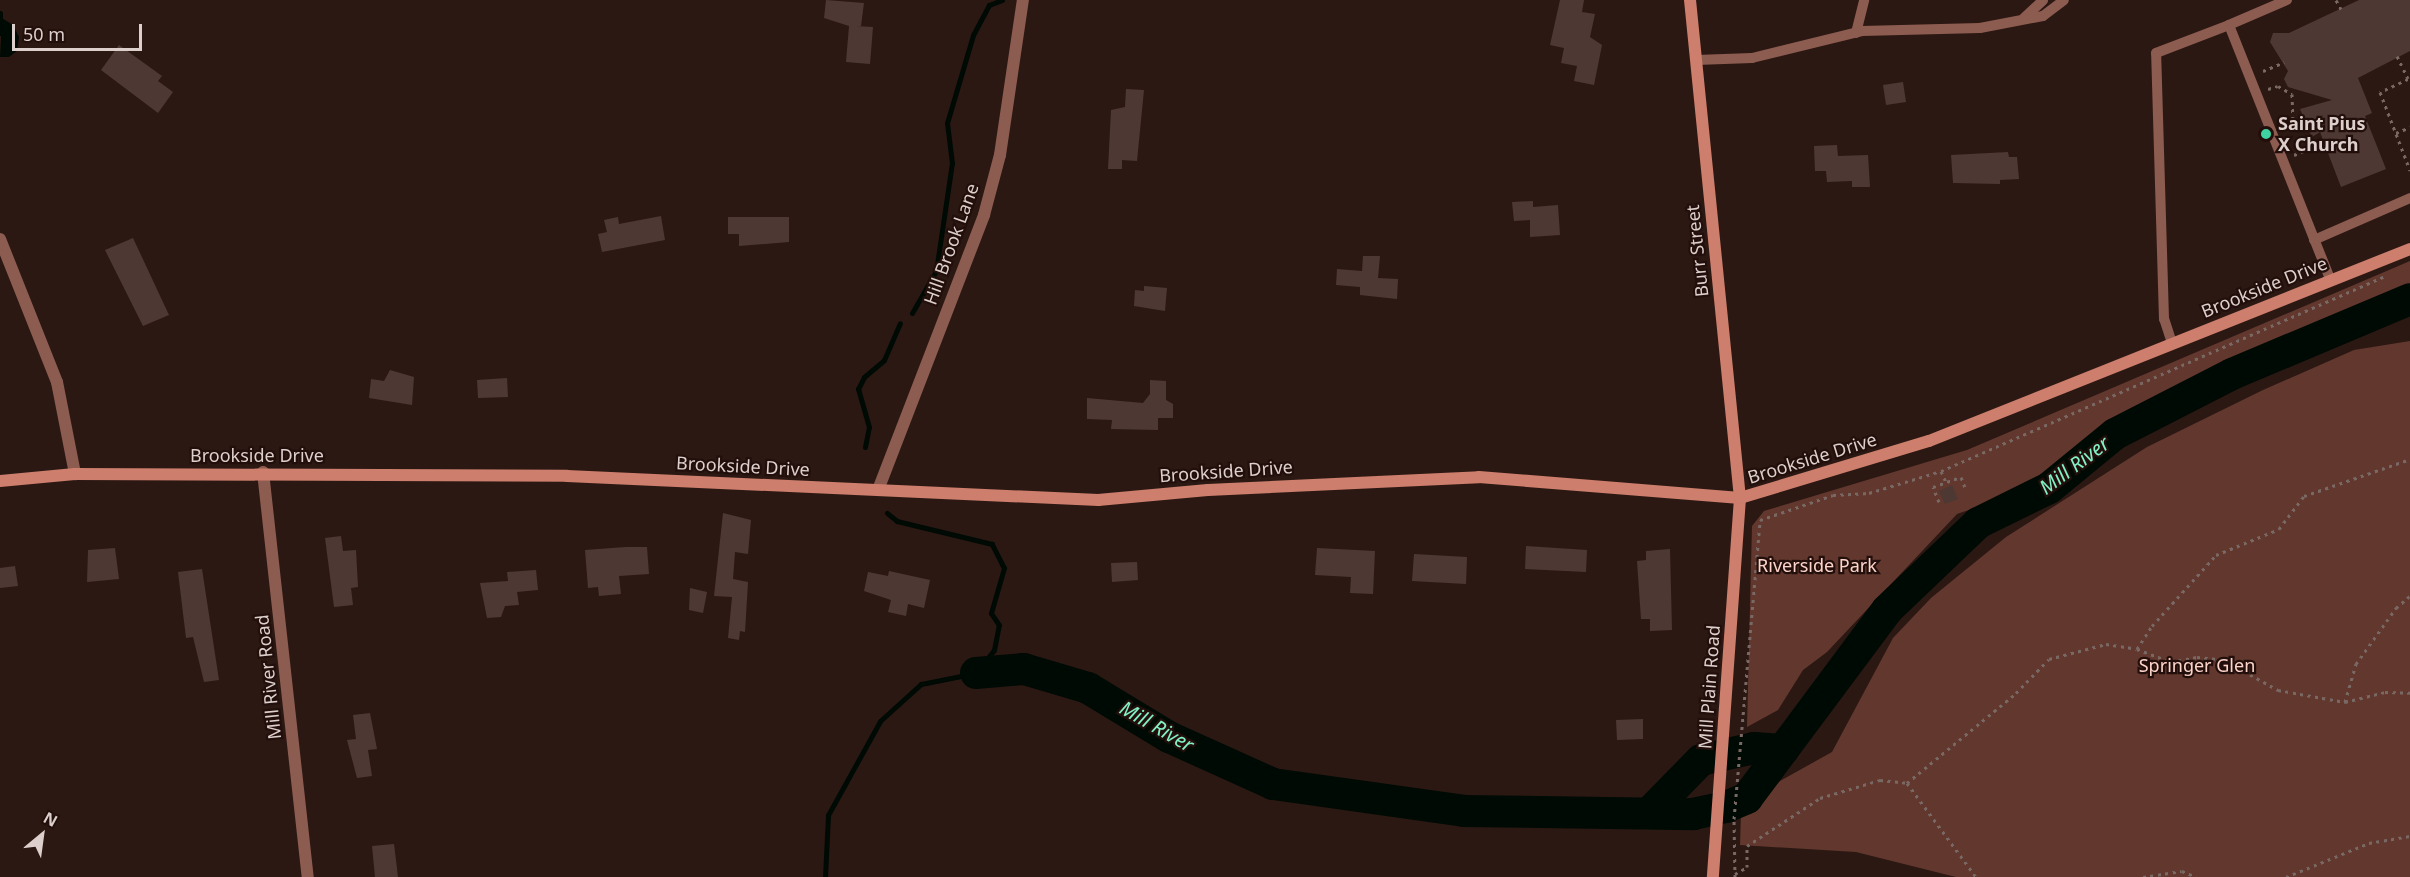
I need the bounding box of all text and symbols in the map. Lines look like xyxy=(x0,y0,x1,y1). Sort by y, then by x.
scale bar xyxy=(15,12,146,50)
text: 50 m xyxy=(23,22,65,46)
place label: Saint Pius X Church xyxy=(2278,113,2366,156)
marker: Saint Pius X Church xyxy=(2259,127,2273,141)
street label: Hill Brook Lane xyxy=(919,180,983,308)
street label: Burr Street xyxy=(1681,204,1713,298)
street label: Brookside Drive xyxy=(2198,252,2330,322)
street label: Brookside Drive xyxy=(1745,428,1879,488)
water label: Mill River xyxy=(2034,431,2114,499)
street label: Brookside Drive xyxy=(190,444,324,466)
street label: Brookside Drive xyxy=(676,452,810,480)
street label: Brookside Drive xyxy=(1158,456,1294,486)
park label: Riverside Park xyxy=(1757,554,1877,576)
street label: Mill River Road xyxy=(251,613,285,741)
street label: Mill Plain Road xyxy=(1694,624,1724,750)
park label: Springer Glen xyxy=(2139,654,2255,676)
water label: Mill River xyxy=(1116,695,1198,757)
north arrow xyxy=(12,805,72,865)
text: N xyxy=(40,806,62,832)

